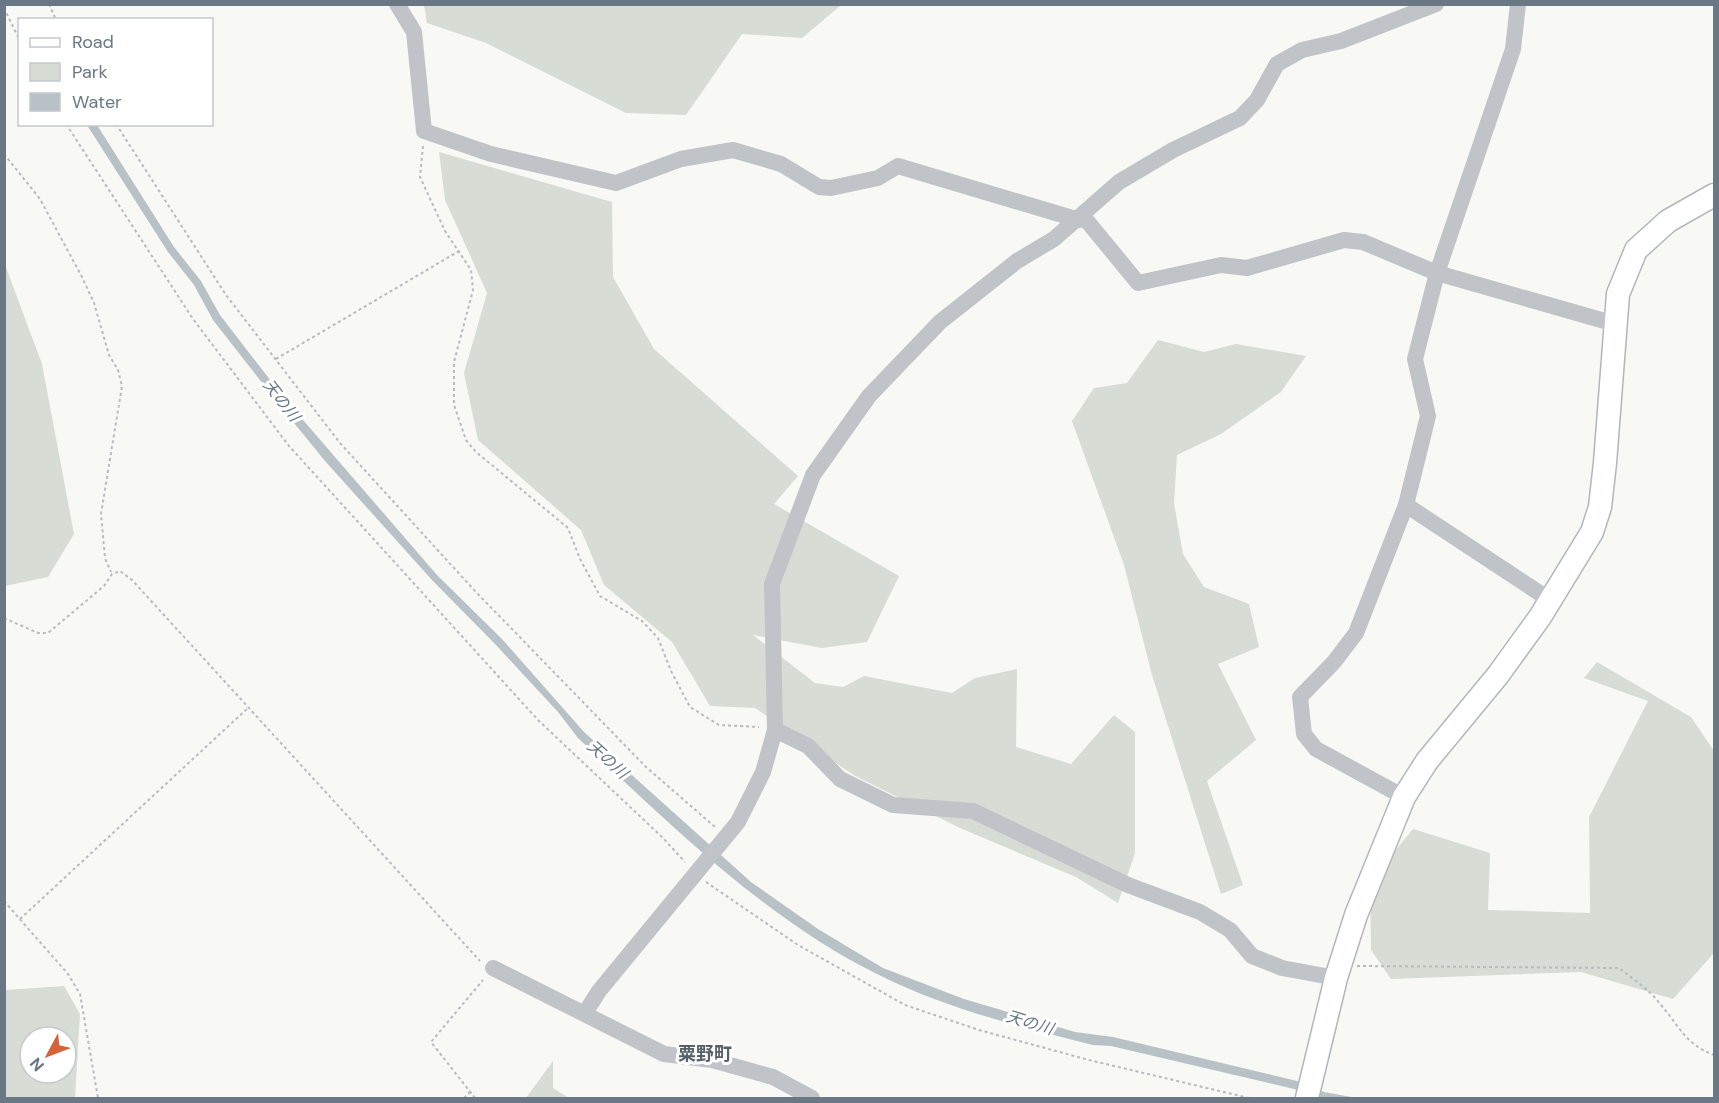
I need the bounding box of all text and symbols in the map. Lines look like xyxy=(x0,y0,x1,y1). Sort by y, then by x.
legend xyxy=(18,18,213,126)
text: Road xyxy=(72,30,114,54)
text: Park xyxy=(72,60,108,84)
text: Water xyxy=(72,90,122,114)
water label: 天の川 xyxy=(259,375,306,427)
water label: 天の川 xyxy=(583,736,634,785)
water label: 天の川 xyxy=(1004,1005,1058,1040)
north arrow xyxy=(18,1025,78,1085)
district label: 粟野町 xyxy=(678,1042,732,1066)
text: N xyxy=(25,1053,49,1076)

